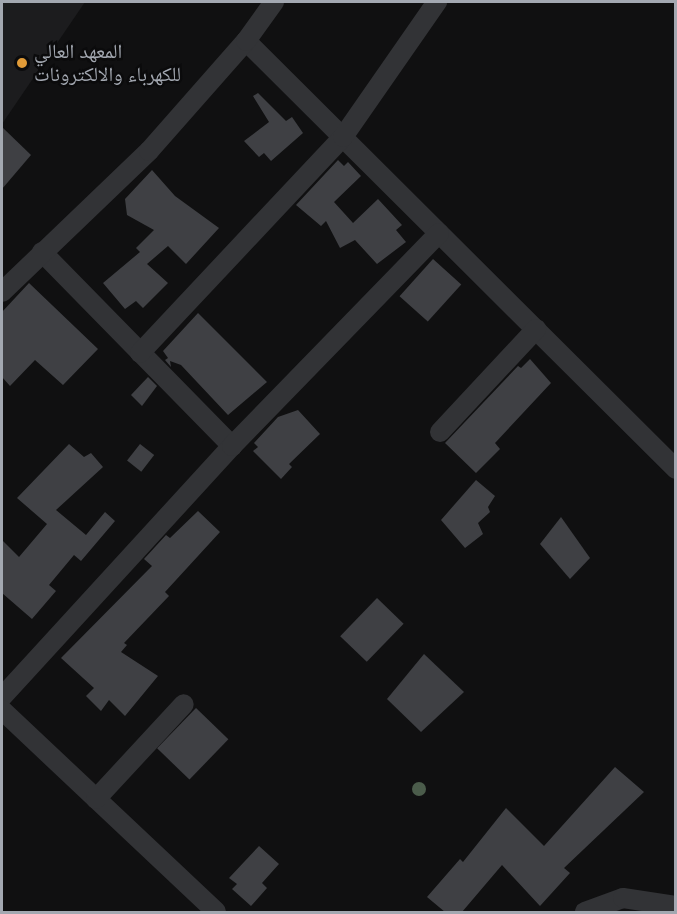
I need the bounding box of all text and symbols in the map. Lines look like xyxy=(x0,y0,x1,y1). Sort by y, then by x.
place label: المعهد العالي للكهرباء والالكترونات xyxy=(34,40,181,87)
marker: المعهد العالي للكهرباء والالكترونات xyxy=(15,56,29,70)

